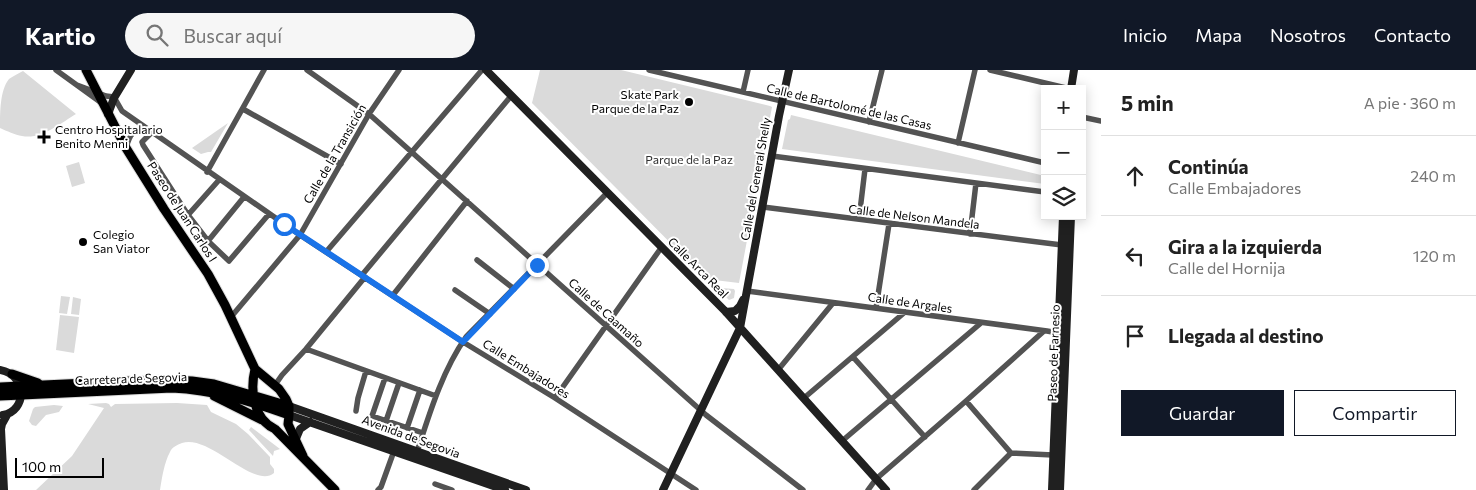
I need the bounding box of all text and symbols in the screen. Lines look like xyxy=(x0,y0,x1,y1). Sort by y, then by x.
search box xyxy=(125,13,475,58)
text: Kartio xyxy=(25,21,95,50)
icon: search xyxy=(143,21,171,49)
text: Buscar aquí xyxy=(183,24,282,47)
text: Inicio xyxy=(1123,24,1167,46)
text: Mapa xyxy=(1195,24,1242,46)
text: Nosotros xyxy=(1270,24,1346,46)
text: Contacto xyxy=(1374,24,1451,46)
street label: Calle de Bartolomé de las Casas xyxy=(765,80,933,132)
map controls xyxy=(1041,85,1086,220)
button: + xyxy=(1041,85,1086,130)
place label: Skate Park Parque de la Paz xyxy=(591,87,679,115)
text: 5 min xyxy=(1121,90,1174,115)
text: A pie · 360 m xyxy=(1364,93,1456,112)
marker: Skate Park Parque de la Paz xyxy=(683,96,695,108)
street label: Calle de la Transición xyxy=(300,101,368,206)
street label: Calle del General Shelly xyxy=(737,116,773,242)
place label: Centro Hospitalario Benito Menni xyxy=(55,122,163,150)
marker: Centro Hospitalario Benito Menni xyxy=(37,130,51,144)
button: − xyxy=(1041,130,1086,175)
park label: Parque de la Paz xyxy=(645,152,733,166)
text: Continúa xyxy=(1168,155,1249,178)
street label: Paseo de Juan Carlos I xyxy=(144,159,221,265)
icon: ahead xyxy=(1121,162,1149,190)
text: 240 m xyxy=(1410,166,1456,185)
button: layers xyxy=(1041,175,1086,220)
text: Calle Embajadores xyxy=(1168,178,1301,197)
street label: Calle de Nelson Mandela xyxy=(848,201,981,231)
route start xyxy=(273,213,296,236)
place label: Colegio San Viator xyxy=(93,227,150,255)
street label: Calle Arca Real xyxy=(666,234,732,300)
text: Gira a la izquierda xyxy=(1168,235,1322,258)
marker: Colegio San Viator xyxy=(77,236,89,248)
icon: left xyxy=(1121,242,1149,270)
text: 120 m xyxy=(1413,246,1456,265)
route end xyxy=(526,254,549,277)
text: Calle del Hornija xyxy=(1168,258,1285,277)
street label: Calle de Caamaño xyxy=(566,275,647,350)
street label: Calle de Argales xyxy=(867,289,953,315)
street label: Paseo de Farnesio xyxy=(1044,304,1062,402)
icon: arrive xyxy=(1121,322,1149,350)
text: Llegada al destino xyxy=(1168,324,1324,347)
street label: Calle Embajadores xyxy=(480,336,573,401)
street label: Carretera de Segovia xyxy=(75,369,187,387)
button: Guardar xyxy=(1121,390,1284,436)
button: Compartir xyxy=(1294,390,1456,436)
street label: Avenida de Segovia xyxy=(360,412,462,460)
scale bar xyxy=(15,455,104,478)
text: 100 m xyxy=(22,458,61,475)

